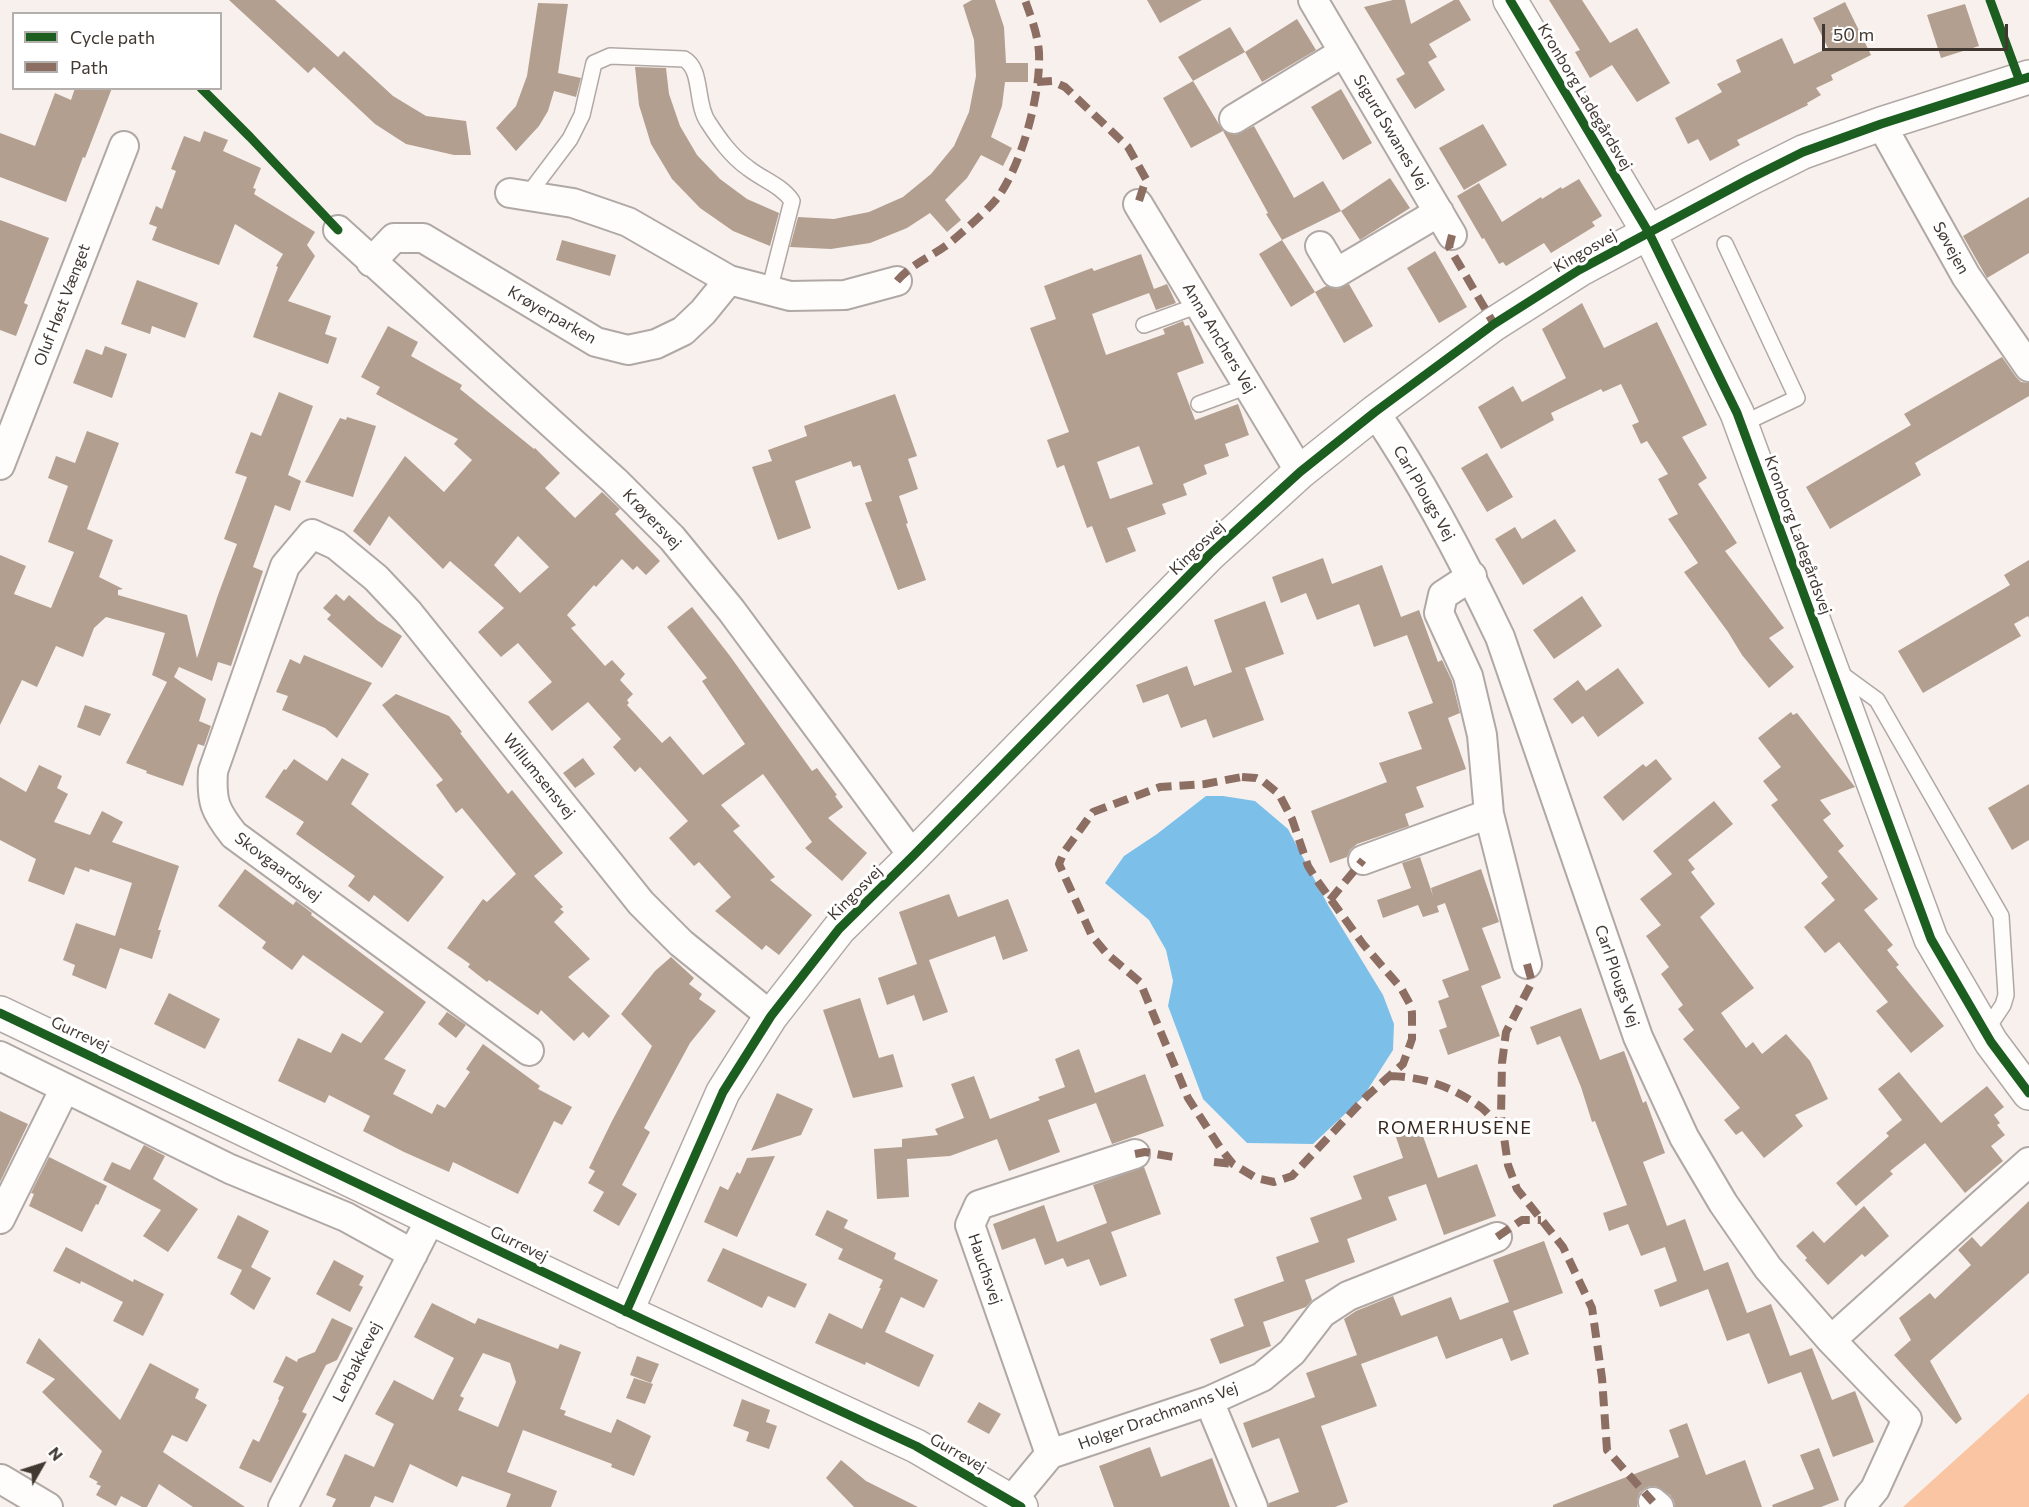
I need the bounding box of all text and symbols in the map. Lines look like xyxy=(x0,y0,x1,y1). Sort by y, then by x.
legend xyxy=(12,12,222,90)
scale bar xyxy=(1825,12,2011,50)
street label: Kronborg Ladegårdsvej xyxy=(1534,20,1636,174)
text: 50 m xyxy=(1833,23,1874,45)
text: Cycle path xyxy=(70,26,155,48)
text: Path xyxy=(70,56,108,78)
street label: Sigurd Swanes Vej xyxy=(1349,71,1433,193)
street label: Søvejen xyxy=(1929,219,1973,277)
street label: Kingosvej xyxy=(1550,225,1620,277)
street label: Oluf Høst Vænget xyxy=(30,241,94,369)
street label: Anna Anchers Vej xyxy=(1178,279,1260,397)
street label: Krøyerparken xyxy=(504,282,600,348)
street label: Carl Plougs Vej xyxy=(1389,442,1459,544)
street label: Kronborg Ladegårdsvej xyxy=(1760,453,1836,617)
street label: Krøyersvej xyxy=(619,485,685,553)
street label: Kingosvej xyxy=(1165,517,1229,579)
street label: Willumsensvej xyxy=(499,730,579,822)
street label: Skovgaardsvej xyxy=(231,828,325,906)
street label: Kingosvej xyxy=(824,862,886,924)
street label: Carl Plougs Vej xyxy=(1591,922,1643,1030)
street label: Gurrevej xyxy=(48,1012,112,1056)
district label: ROMERHUSENE xyxy=(1378,1117,1532,1139)
street label: Gurrevej xyxy=(487,1222,551,1266)
street label: Hauchsvej xyxy=(964,1231,1006,1307)
street label: Lerbakkevej xyxy=(329,1319,385,1405)
street label: Holger Drachmanns Vej xyxy=(1075,1378,1241,1454)
street label: Gurrevej xyxy=(926,1429,990,1477)
north arrow xyxy=(12,1435,72,1495)
text: N xyxy=(45,1443,68,1464)

